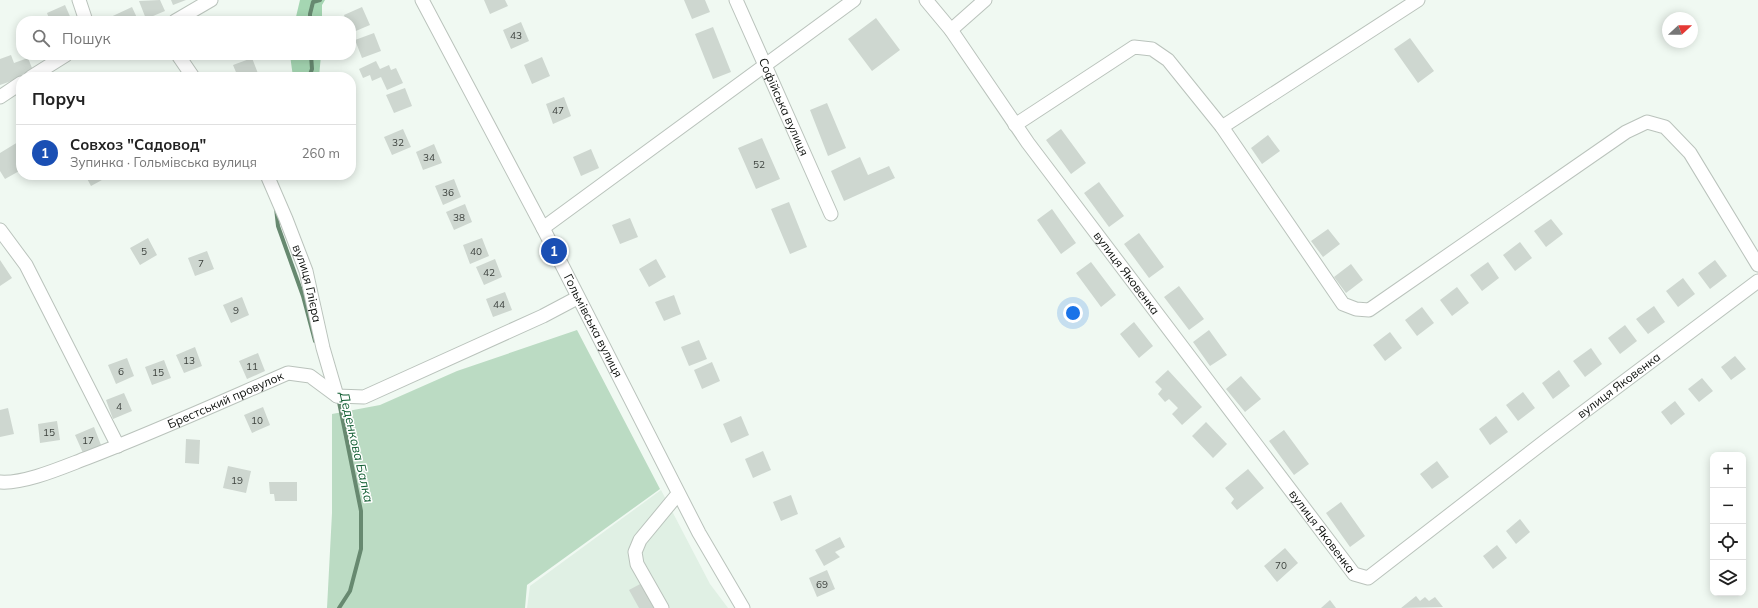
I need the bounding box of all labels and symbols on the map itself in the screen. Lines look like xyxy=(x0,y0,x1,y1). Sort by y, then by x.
north arrow xyxy=(1662,12,1698,48)
house number: 43 xyxy=(510,29,522,42)
street label: Софійська вулиця xyxy=(756,55,812,158)
house number: 47 xyxy=(552,104,564,117)
house number: 32 xyxy=(392,136,404,149)
house number: 34 xyxy=(423,151,435,164)
house number: 52 xyxy=(753,158,765,171)
house number: 36 xyxy=(442,186,454,199)
house number: 38 xyxy=(453,211,465,224)
street label: вулиця Яковенка xyxy=(1091,228,1163,317)
pin: 1 xyxy=(541,236,567,266)
street label: вулиця Глієра xyxy=(290,242,325,324)
house number: 5 xyxy=(141,245,147,258)
house number: 40 xyxy=(470,245,482,258)
house number: 7 xyxy=(198,257,204,270)
house number: 42 xyxy=(483,266,495,279)
street label: Гольмівська вулиця xyxy=(561,271,626,380)
house number: 44 xyxy=(493,298,505,311)
your location xyxy=(1063,303,1083,323)
house number: 9 xyxy=(233,304,239,317)
street label: вулиця Яковенка xyxy=(1574,349,1663,421)
house number: 13 xyxy=(183,354,195,367)
house number: 11 xyxy=(246,360,258,373)
house number: 6 xyxy=(118,365,124,378)
house number: 15 xyxy=(152,366,164,379)
street label: Брестський провулок xyxy=(165,368,286,431)
water label: Деденкова Балка xyxy=(336,389,378,504)
house number: 4 xyxy=(116,400,122,413)
house number: 10 xyxy=(251,414,263,427)
house number: 15 xyxy=(43,426,55,439)
house number: 17 xyxy=(82,434,94,447)
house number: 19 xyxy=(231,474,243,487)
street label: вулиця Яковенка xyxy=(1286,487,1359,576)
house number: 70 xyxy=(1275,559,1287,572)
house number: 69 xyxy=(816,578,828,591)

